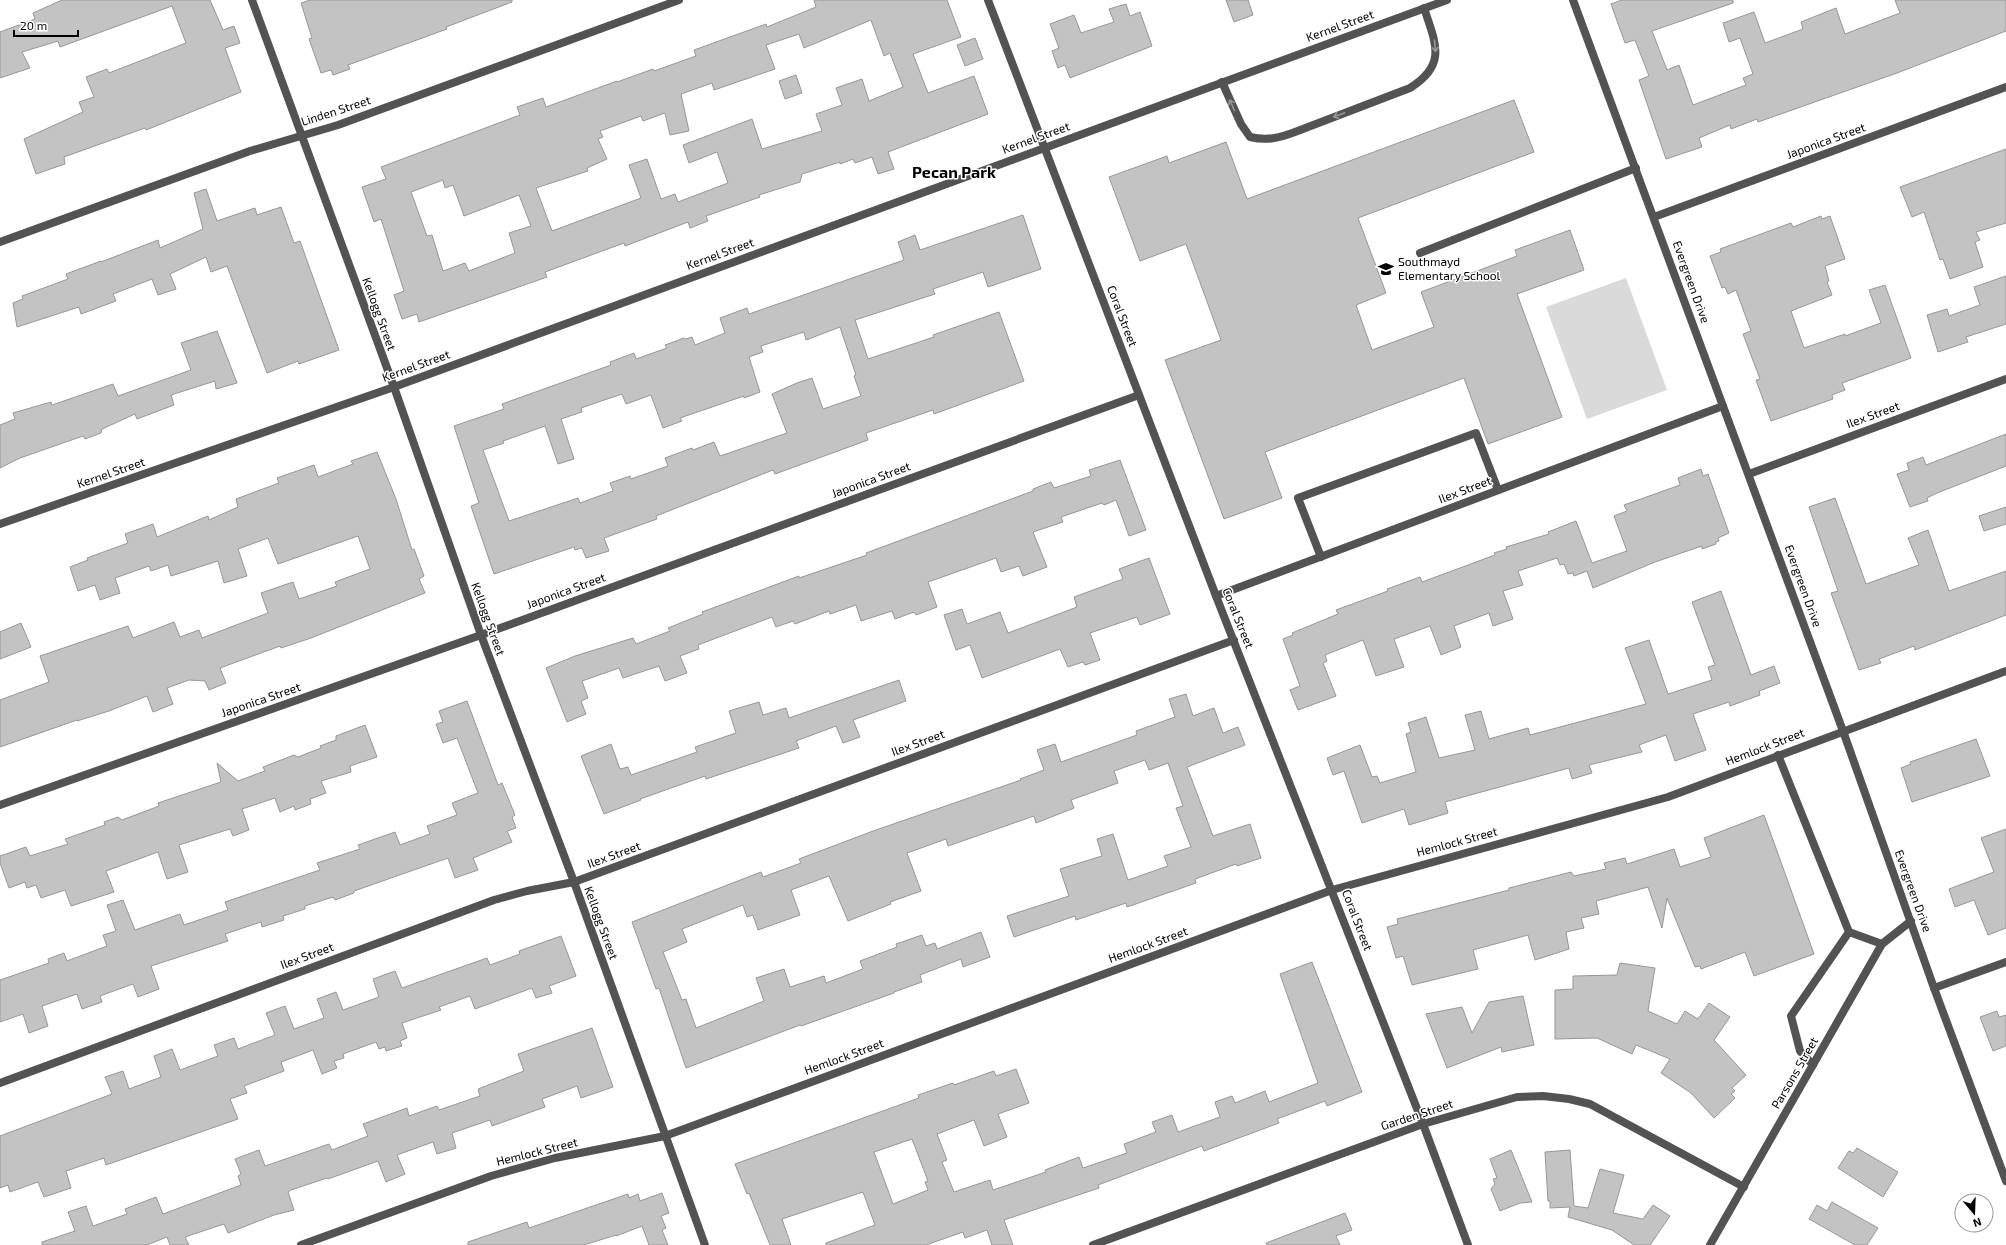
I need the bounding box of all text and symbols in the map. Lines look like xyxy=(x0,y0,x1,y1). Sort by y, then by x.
street label: Kernel Street xyxy=(1304,6,1376,44)
scale bar xyxy=(14,12,78,38)
text: 20 m xyxy=(20,18,47,32)
one-way arrow xyxy=(1431,39,1438,52)
street label: Linden Street xyxy=(299,92,373,128)
one-way arrow xyxy=(1228,99,1235,111)
one-way arrow xyxy=(1333,112,1345,120)
street label: Kernel Street xyxy=(1000,118,1072,156)
street label: Japonica Street xyxy=(1784,119,1867,161)
district label: Pecan Park xyxy=(912,162,996,181)
street label: Kernel Street xyxy=(684,234,756,272)
street label: Evergreen Drive xyxy=(1671,239,1713,325)
place label: Southmayd Elementary School xyxy=(1398,254,1501,282)
school or university icon: Southmayd Elementary School xyxy=(1377,260,1395,278)
street label: Kellogg Street xyxy=(360,275,400,353)
street label: Coral Street xyxy=(1105,283,1141,349)
street label: Kernel Street xyxy=(380,346,452,384)
street label: Ilex Street xyxy=(1844,398,1902,430)
street label: Kernel Street xyxy=(75,454,147,490)
street label: Japonica Street xyxy=(829,458,912,500)
street label: Ilex Street xyxy=(1436,472,1493,506)
street label: Evergreen Drive xyxy=(1783,543,1825,629)
street label: Japonica Street xyxy=(524,569,607,611)
street label: Kellogg Street xyxy=(469,580,509,658)
street label: Coral Street xyxy=(1220,585,1258,650)
street label: Japonica Street xyxy=(219,679,303,719)
street label: Hemlock Street xyxy=(1723,724,1806,768)
street label: Ilex Street xyxy=(889,726,947,758)
street label: Hemlock Street xyxy=(1415,823,1499,859)
street label: Ilex Street xyxy=(585,838,643,870)
street label: Evergreen Drive xyxy=(1893,848,1935,934)
street label: Kellogg Street xyxy=(582,884,622,962)
street label: Coral Street xyxy=(1340,887,1376,953)
street label: Hemlock Street xyxy=(1106,923,1190,965)
street label: Ilex Street xyxy=(278,939,336,971)
street label: Parsons Street xyxy=(1768,1034,1821,1111)
street label: Hemlock Street xyxy=(802,1035,886,1077)
street label: Garden Street xyxy=(1379,1096,1455,1132)
street label: Hemlock Street xyxy=(495,1134,579,1168)
north arrow xyxy=(1954,1193,1994,1233)
text: N xyxy=(1971,1215,1983,1230)

